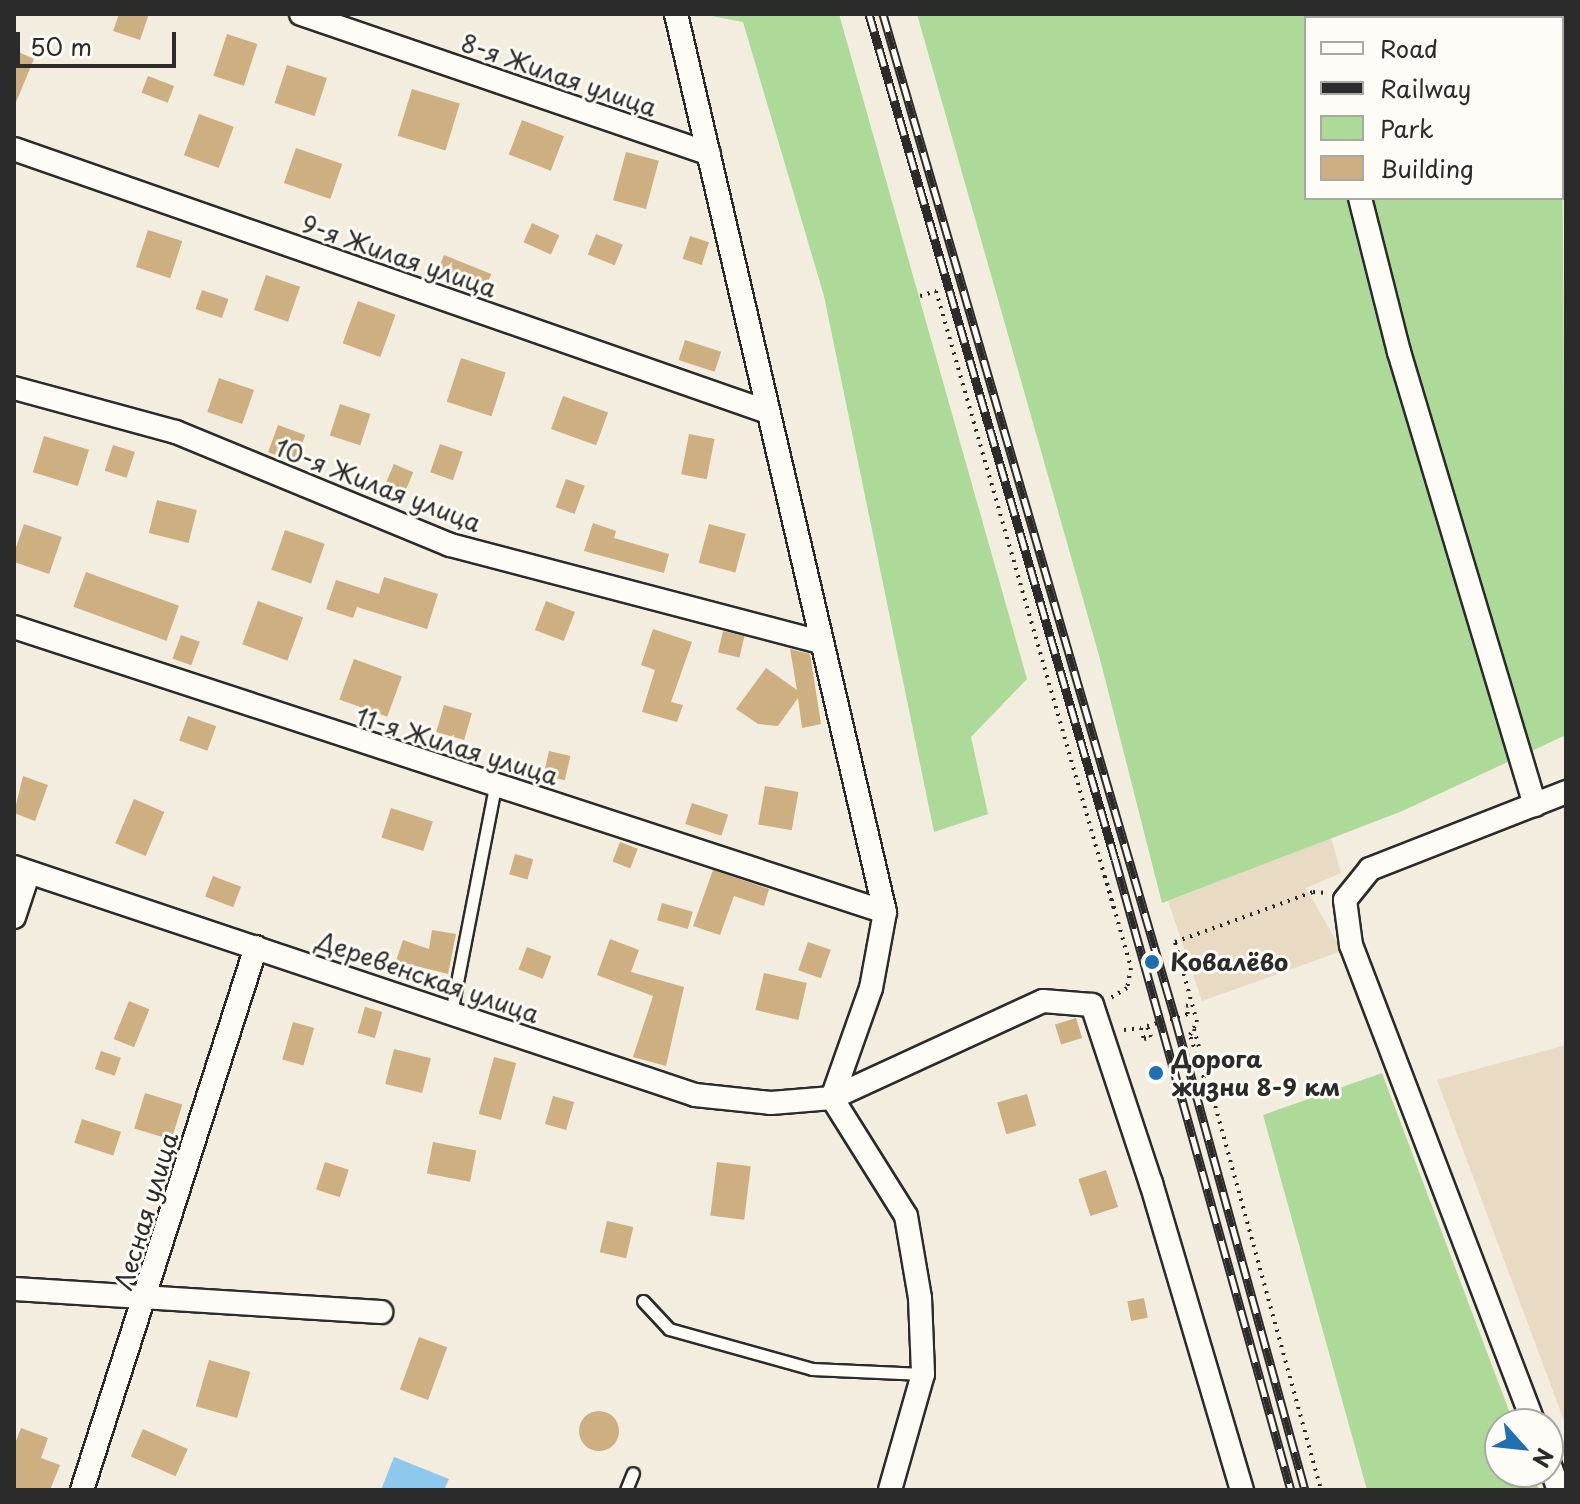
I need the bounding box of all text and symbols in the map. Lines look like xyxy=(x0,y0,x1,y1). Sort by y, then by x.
scale bar xyxy=(20,16,180,66)
legend xyxy=(1304,16,1564,200)
text: 50 m xyxy=(30,28,92,64)
street label: 8-я Жилая улица xyxy=(457,28,661,122)
text: Road xyxy=(1380,30,1438,66)
text: Railway xyxy=(1380,70,1471,106)
text: Park xyxy=(1380,110,1434,146)
text: Building xyxy=(1380,150,1474,186)
street label: 9-я Жилая улица xyxy=(297,209,501,303)
street label: 10-я Жилая улица xyxy=(270,432,486,538)
street label: 11-я Жилая улица xyxy=(352,701,562,791)
street label: Деревенская улица xyxy=(313,925,543,1029)
place label: Ковалёво xyxy=(1170,948,1288,976)
marker: Ковалёво xyxy=(1141,951,1163,973)
place label: Дорога жизни 8-9 км xyxy=(1172,1045,1341,1101)
marker: Дорога жизни 8-9 км xyxy=(1147,1064,1165,1082)
street label: Лесная улица xyxy=(108,1128,184,1294)
north arrow xyxy=(1484,1408,1564,1488)
text: N xyxy=(1525,1443,1563,1473)

